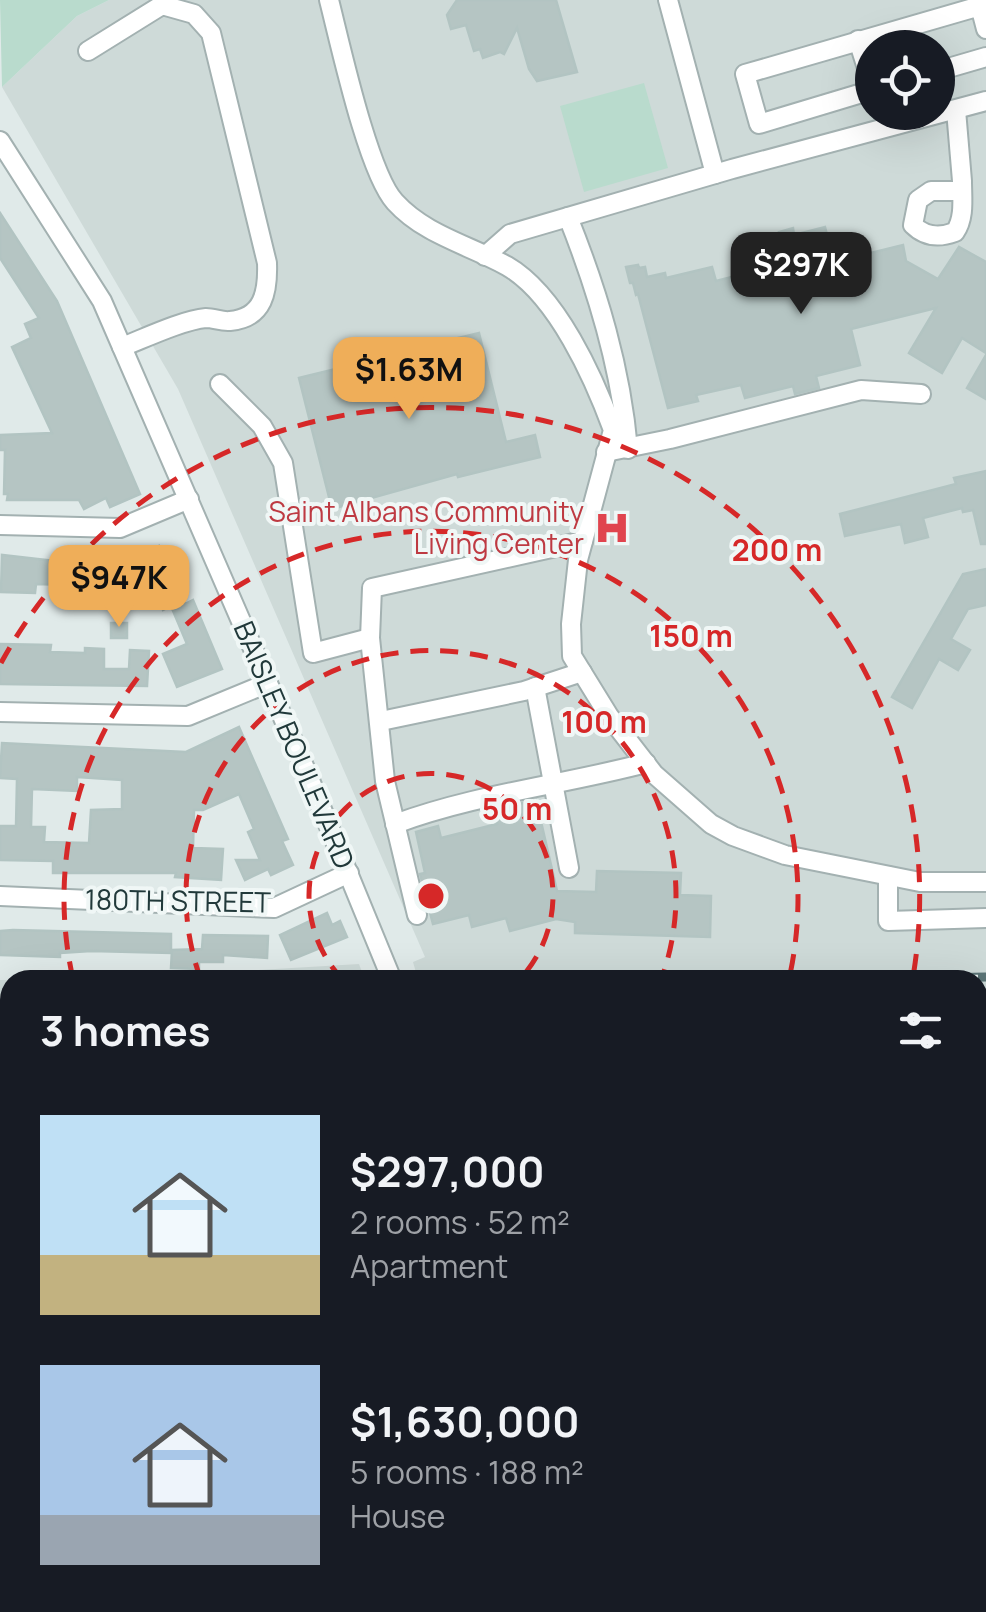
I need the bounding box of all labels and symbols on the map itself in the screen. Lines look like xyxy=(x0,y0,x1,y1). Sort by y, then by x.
pin: $297K xyxy=(731,232,871,317)
pin: $1.63M xyxy=(328,337,490,422)
place label: Saint Albans Community Living Center xyxy=(268,492,584,562)
hospital icon: Saint Albans Community Living Center xyxy=(593,509,631,547)
text: 200 m xyxy=(732,529,822,570)
pin: $947K xyxy=(49,545,189,630)
street label: BAISLEY BOULEVARD xyxy=(226,615,364,874)
text: 150 m xyxy=(649,615,733,656)
text: 100 m xyxy=(561,701,647,742)
text: 50 m xyxy=(482,788,552,829)
centre of rings xyxy=(413,878,449,914)
street label: 180TH STREET xyxy=(85,879,272,921)

